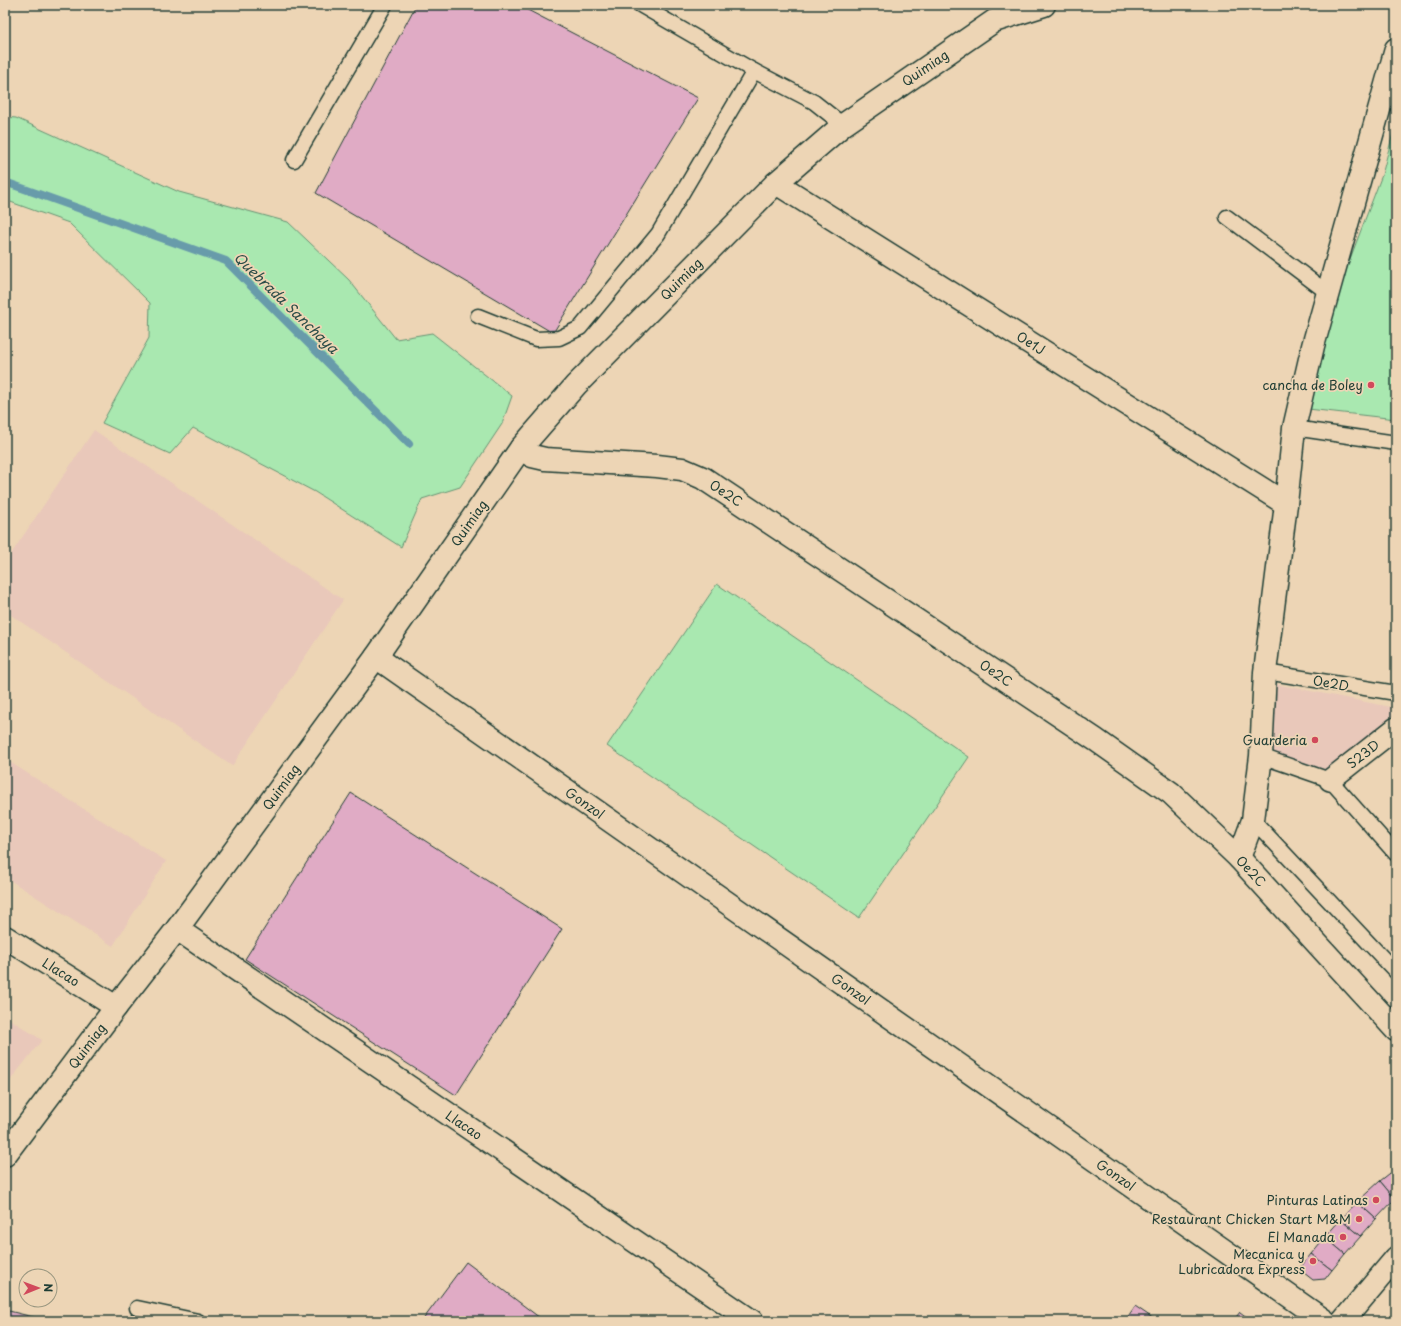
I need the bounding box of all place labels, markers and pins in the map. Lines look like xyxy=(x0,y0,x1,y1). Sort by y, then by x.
place label: cancha de Boley xyxy=(1262,375,1363,394)
marker: cancha de Boley xyxy=(1366,380,1376,390)
place label: Guarderia xyxy=(1243,730,1308,749)
marker: Guarderia xyxy=(1310,735,1320,745)
place label: Pinturas Latinas xyxy=(1266,1190,1368,1209)
marker: Pinturas Latinas xyxy=(1371,1195,1381,1205)
place label: Restaurant Chicken Start M&M xyxy=(1152,1209,1351,1228)
marker: Restaurant Chicken Start M&M xyxy=(1354,1214,1364,1224)
place label: El Manada xyxy=(1268,1227,1336,1246)
marker: El Manada xyxy=(1338,1232,1348,1242)
place label: Mecanica y Lubricadora Express xyxy=(1178,1244,1305,1278)
marker: Mecanica y Lubricadora Express xyxy=(1308,1256,1318,1266)

